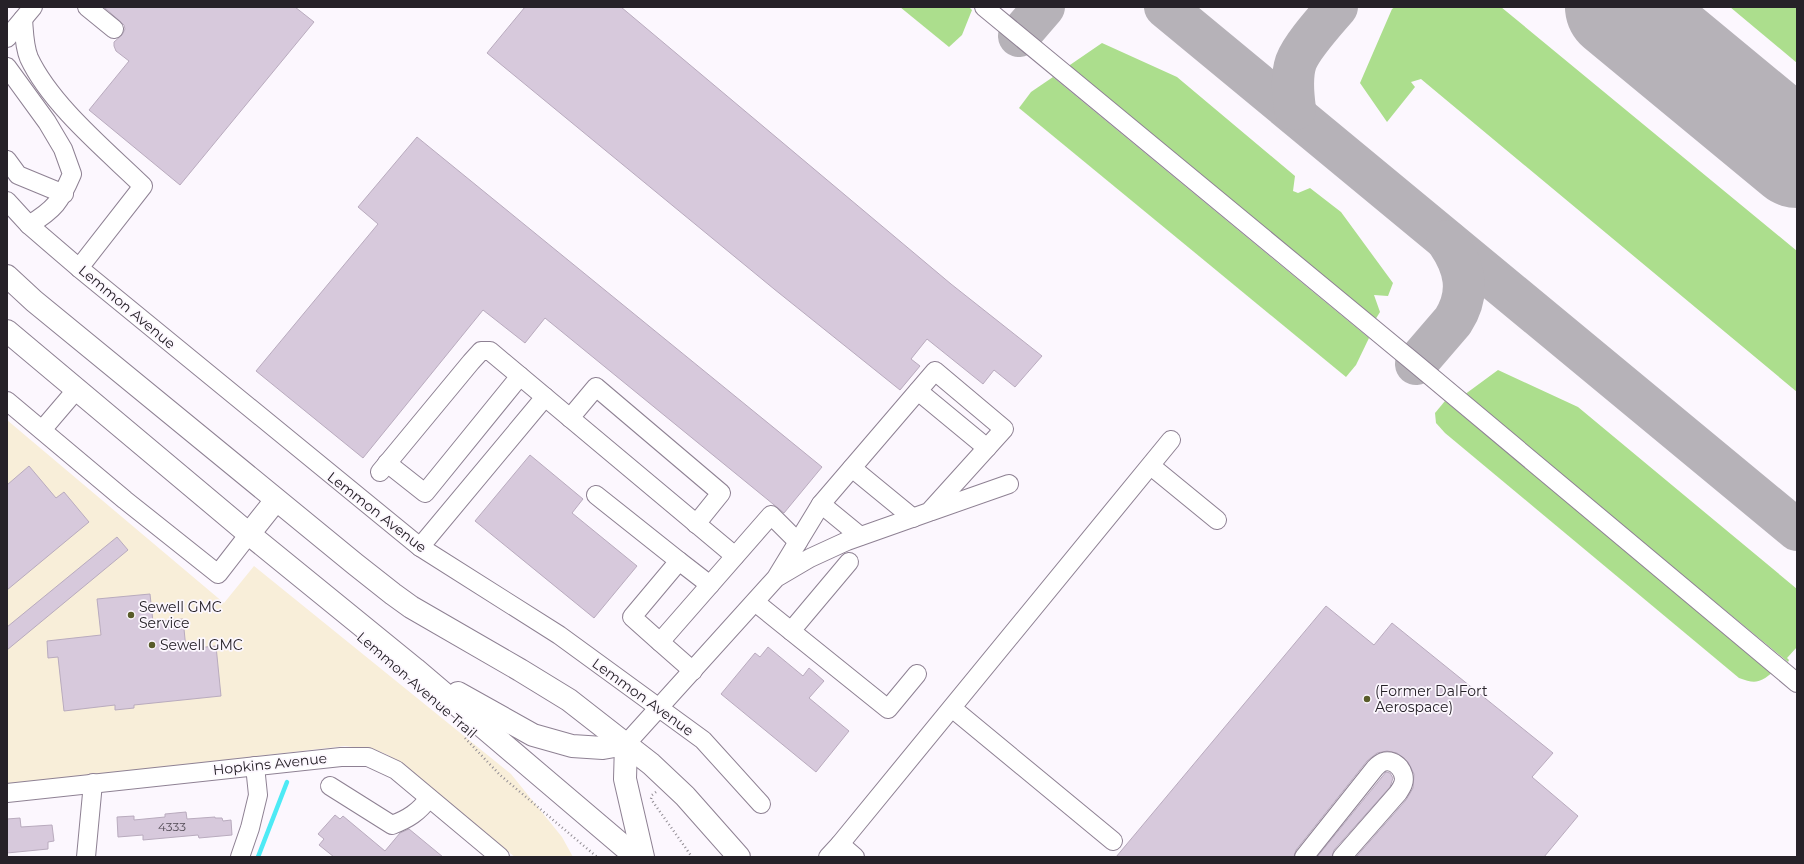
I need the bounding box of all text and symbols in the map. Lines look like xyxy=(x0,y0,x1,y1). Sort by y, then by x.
street label: Lemmon Avenue xyxy=(75,261,179,353)
street label: Lemmon Avenue xyxy=(324,468,430,556)
place label: Sewell GMC Service xyxy=(139,598,222,632)
marker: Sewell GMC Service xyxy=(126,610,136,620)
street label: Lemmon Avenue Trail xyxy=(353,628,481,742)
place label: Sewell GMC xyxy=(160,636,243,654)
marker: Sewell GMC xyxy=(147,640,157,650)
street label: Lemmon Avenue xyxy=(589,654,697,740)
place label: (Former DalFort Aerospace) xyxy=(1375,682,1488,716)
marker: (Former DalFort Aerospace) xyxy=(1362,694,1372,704)
street label: Hopkins Avenue xyxy=(212,749,328,779)
house number: 4333 xyxy=(158,819,186,834)

